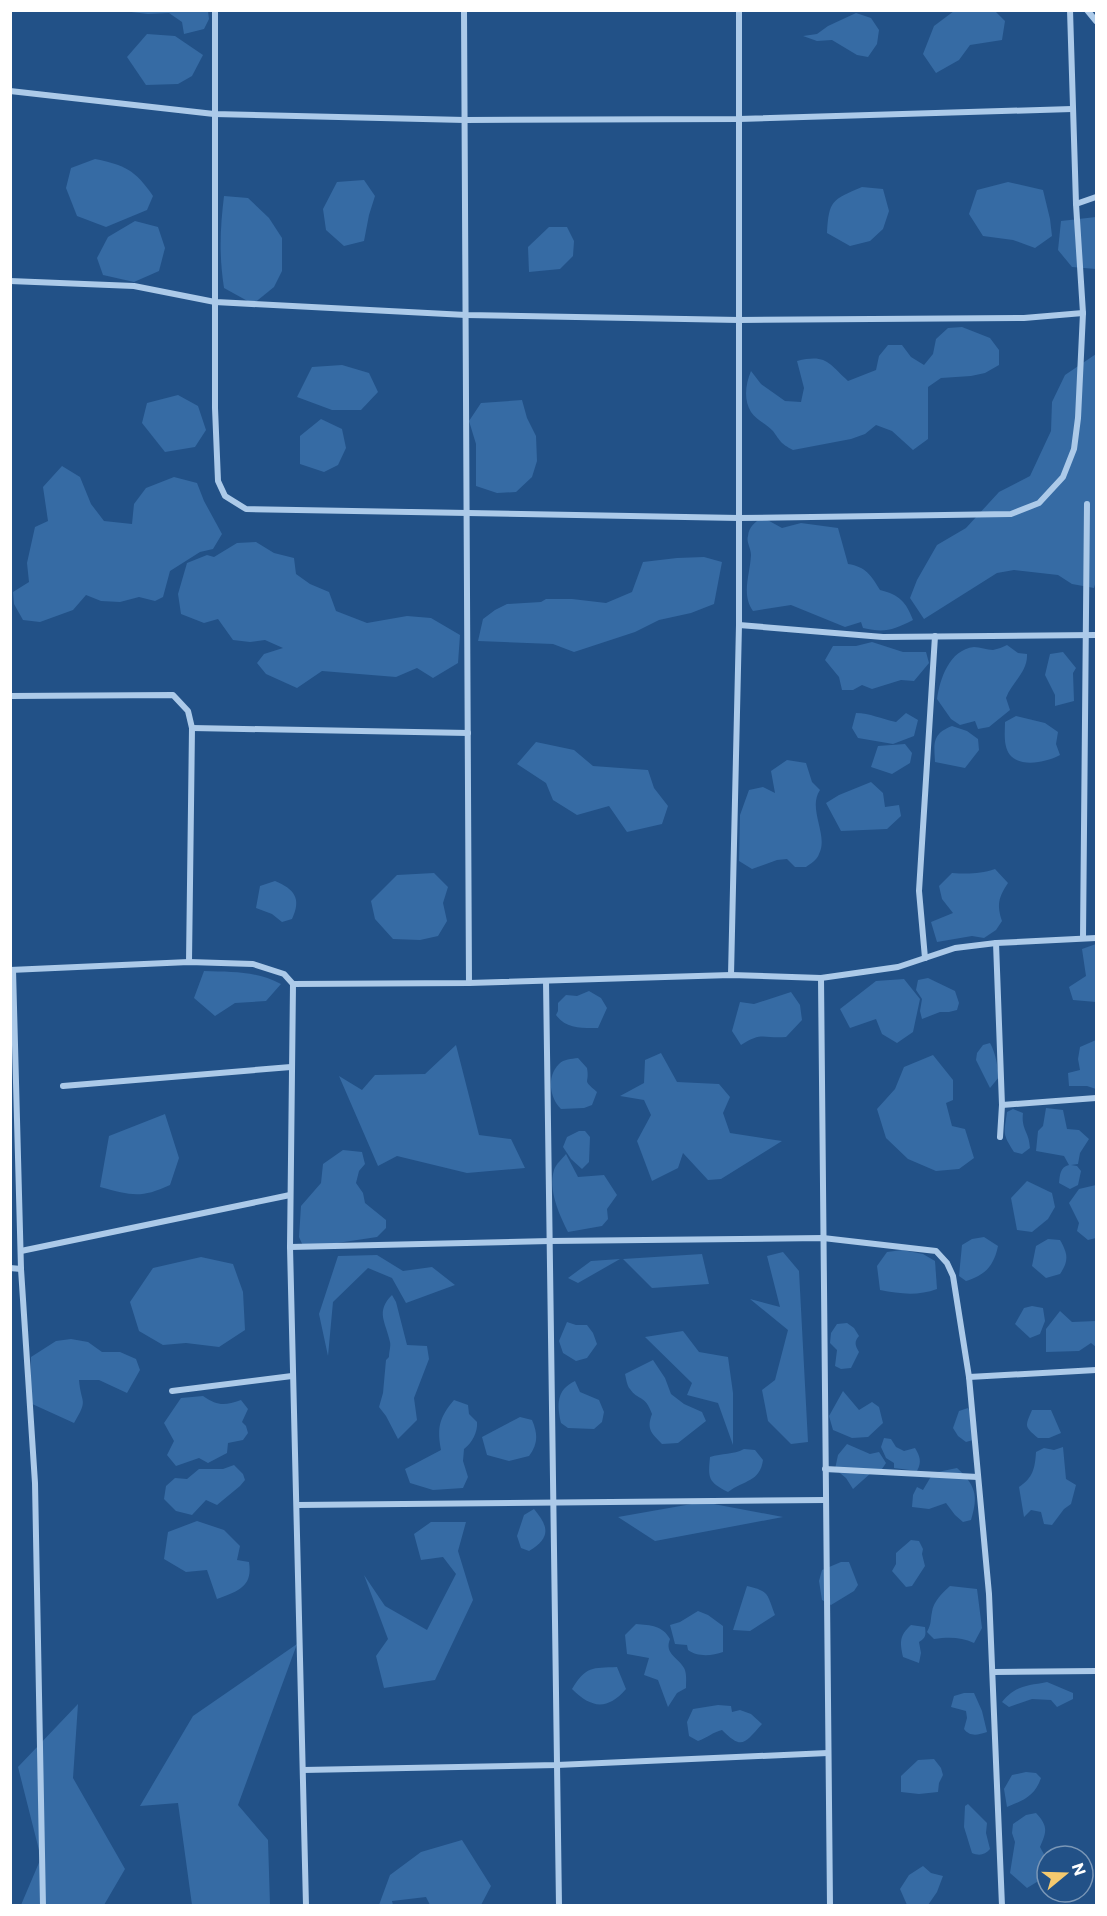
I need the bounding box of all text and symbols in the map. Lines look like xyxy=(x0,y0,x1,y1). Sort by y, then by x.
north arrow xyxy=(1035,1844,1095,1904)
text: N xyxy=(1069,1860,1091,1878)

